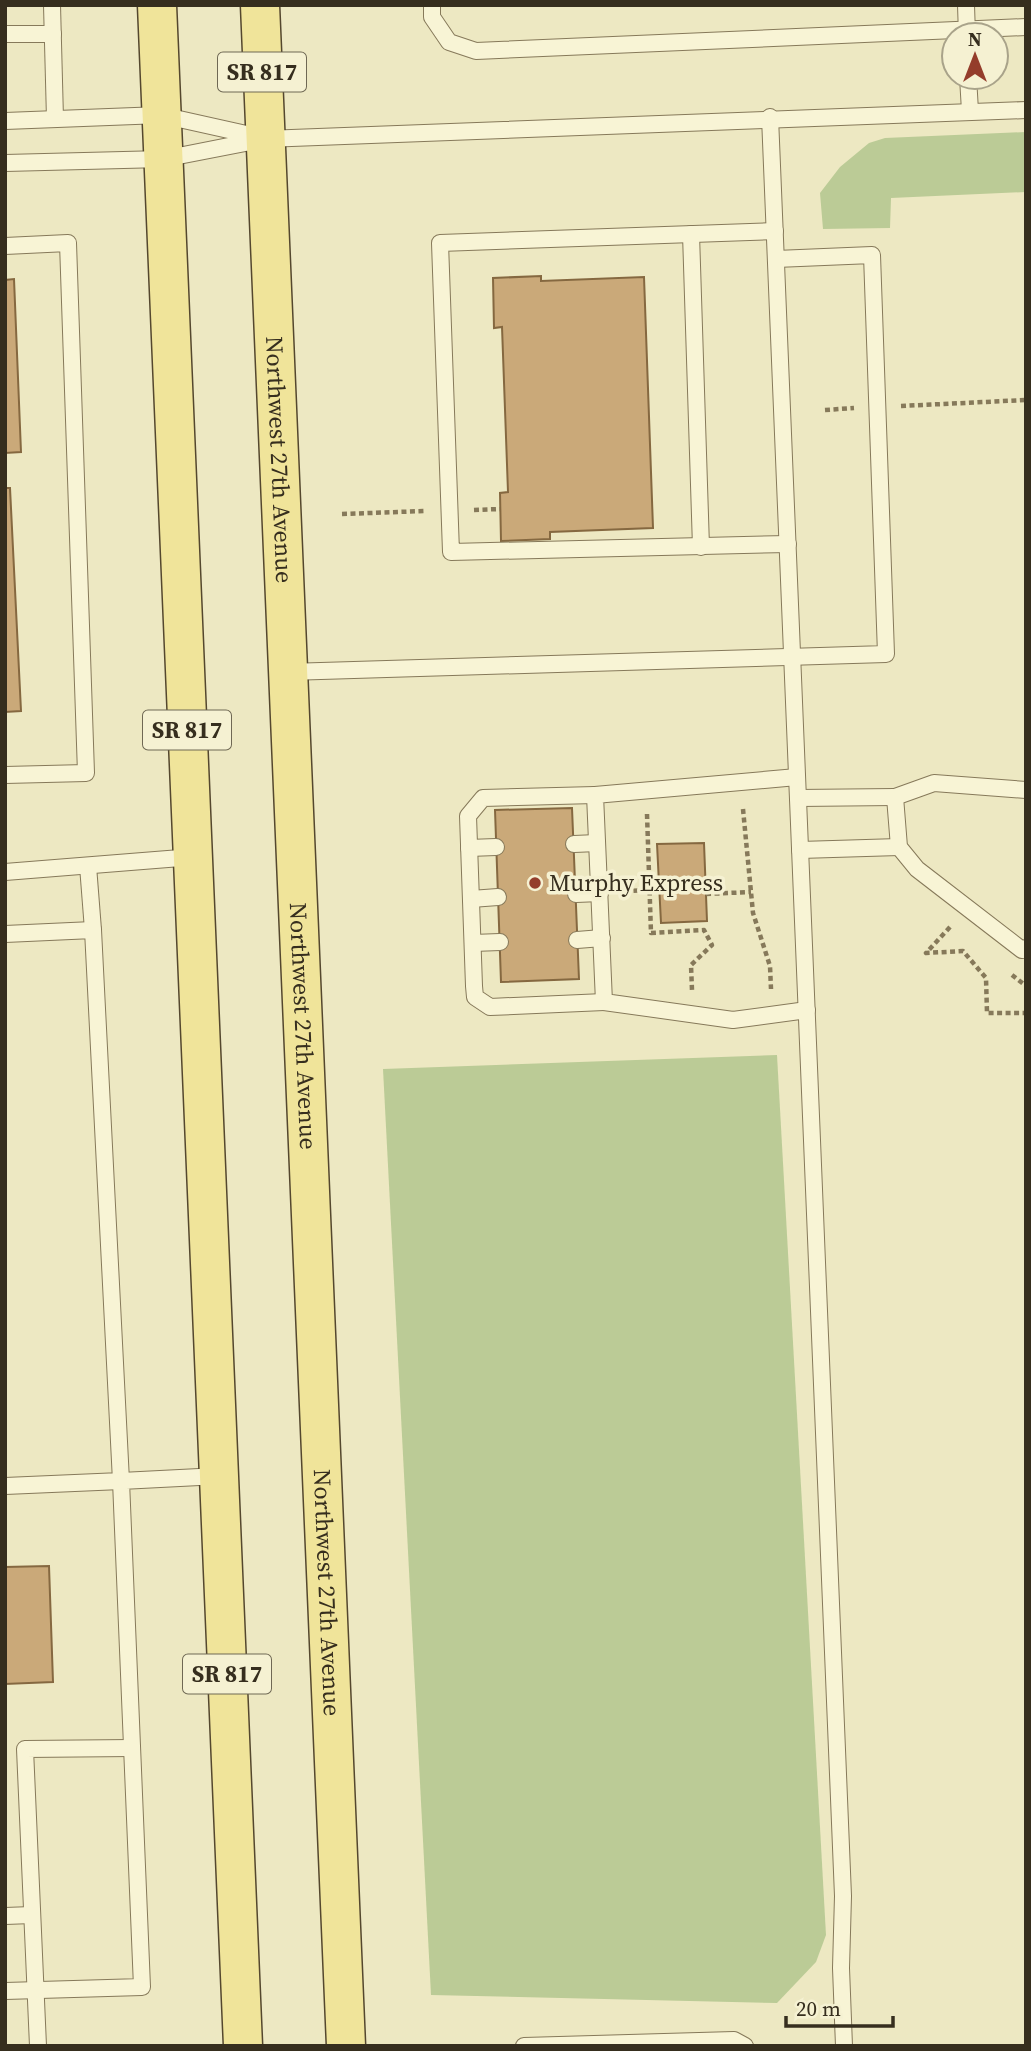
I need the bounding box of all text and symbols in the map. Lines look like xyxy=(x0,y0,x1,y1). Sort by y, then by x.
north arrow xyxy=(940,21,1010,91)
text: N xyxy=(968,26,982,52)
road number: SR 817 xyxy=(218,53,306,92)
street label: Northwest 27th Avenue xyxy=(258,335,301,584)
road number: SR 817 xyxy=(143,710,231,750)
place label: Murphy Express xyxy=(549,866,723,899)
marker: Murphy Express xyxy=(527,875,543,891)
street label: Northwest 27th Avenue xyxy=(282,902,325,1150)
street label: Northwest 27th Avenue xyxy=(306,1468,349,1717)
road number: SR 817 xyxy=(183,1654,271,1694)
scale bar xyxy=(786,1984,893,2028)
text: 20 m xyxy=(796,1994,841,2023)

